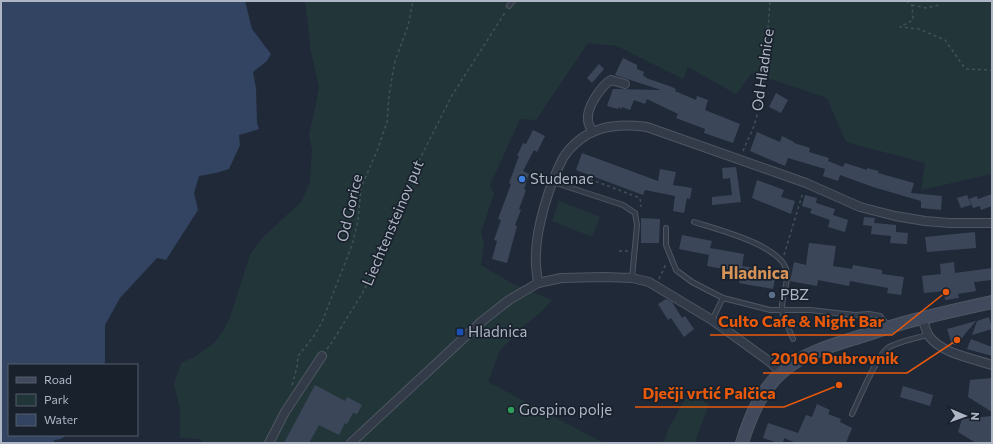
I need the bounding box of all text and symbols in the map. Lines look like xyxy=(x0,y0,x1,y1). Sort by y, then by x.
street label: Od Hladnice xyxy=(747,27,777,112)
street label: Liechtensteinov put xyxy=(357,157,427,288)
place label: Studenac xyxy=(530,169,594,187)
street label: Od Gorice xyxy=(333,172,366,243)
marker: Studenac xyxy=(517,174,527,184)
district label: Hladnica xyxy=(721,262,789,283)
place label: PBZ xyxy=(780,285,809,303)
marker: PBZ xyxy=(767,290,777,300)
callout: Culto Cafe & Night Bar xyxy=(710,307,892,335)
text: Culto Cafe & Night Bar xyxy=(718,311,884,330)
place label: Hladnica xyxy=(468,322,527,340)
marker: Hladnica xyxy=(455,327,465,337)
callout: 20106 Dubrovnik xyxy=(763,345,907,373)
text: 20106 Dubrovnik xyxy=(771,348,900,367)
legend xyxy=(8,364,138,436)
text: Road xyxy=(44,372,72,386)
callout: Dječji vrtić Palčica xyxy=(635,379,784,407)
text: Dječji vrtić Palčica xyxy=(642,383,776,402)
text: Park xyxy=(44,392,70,406)
north arrow xyxy=(945,396,985,436)
place label: Gospino polje xyxy=(519,400,612,418)
marker: Gospino polje xyxy=(506,405,516,415)
text: Water xyxy=(44,412,78,426)
text: N xyxy=(969,412,982,421)

